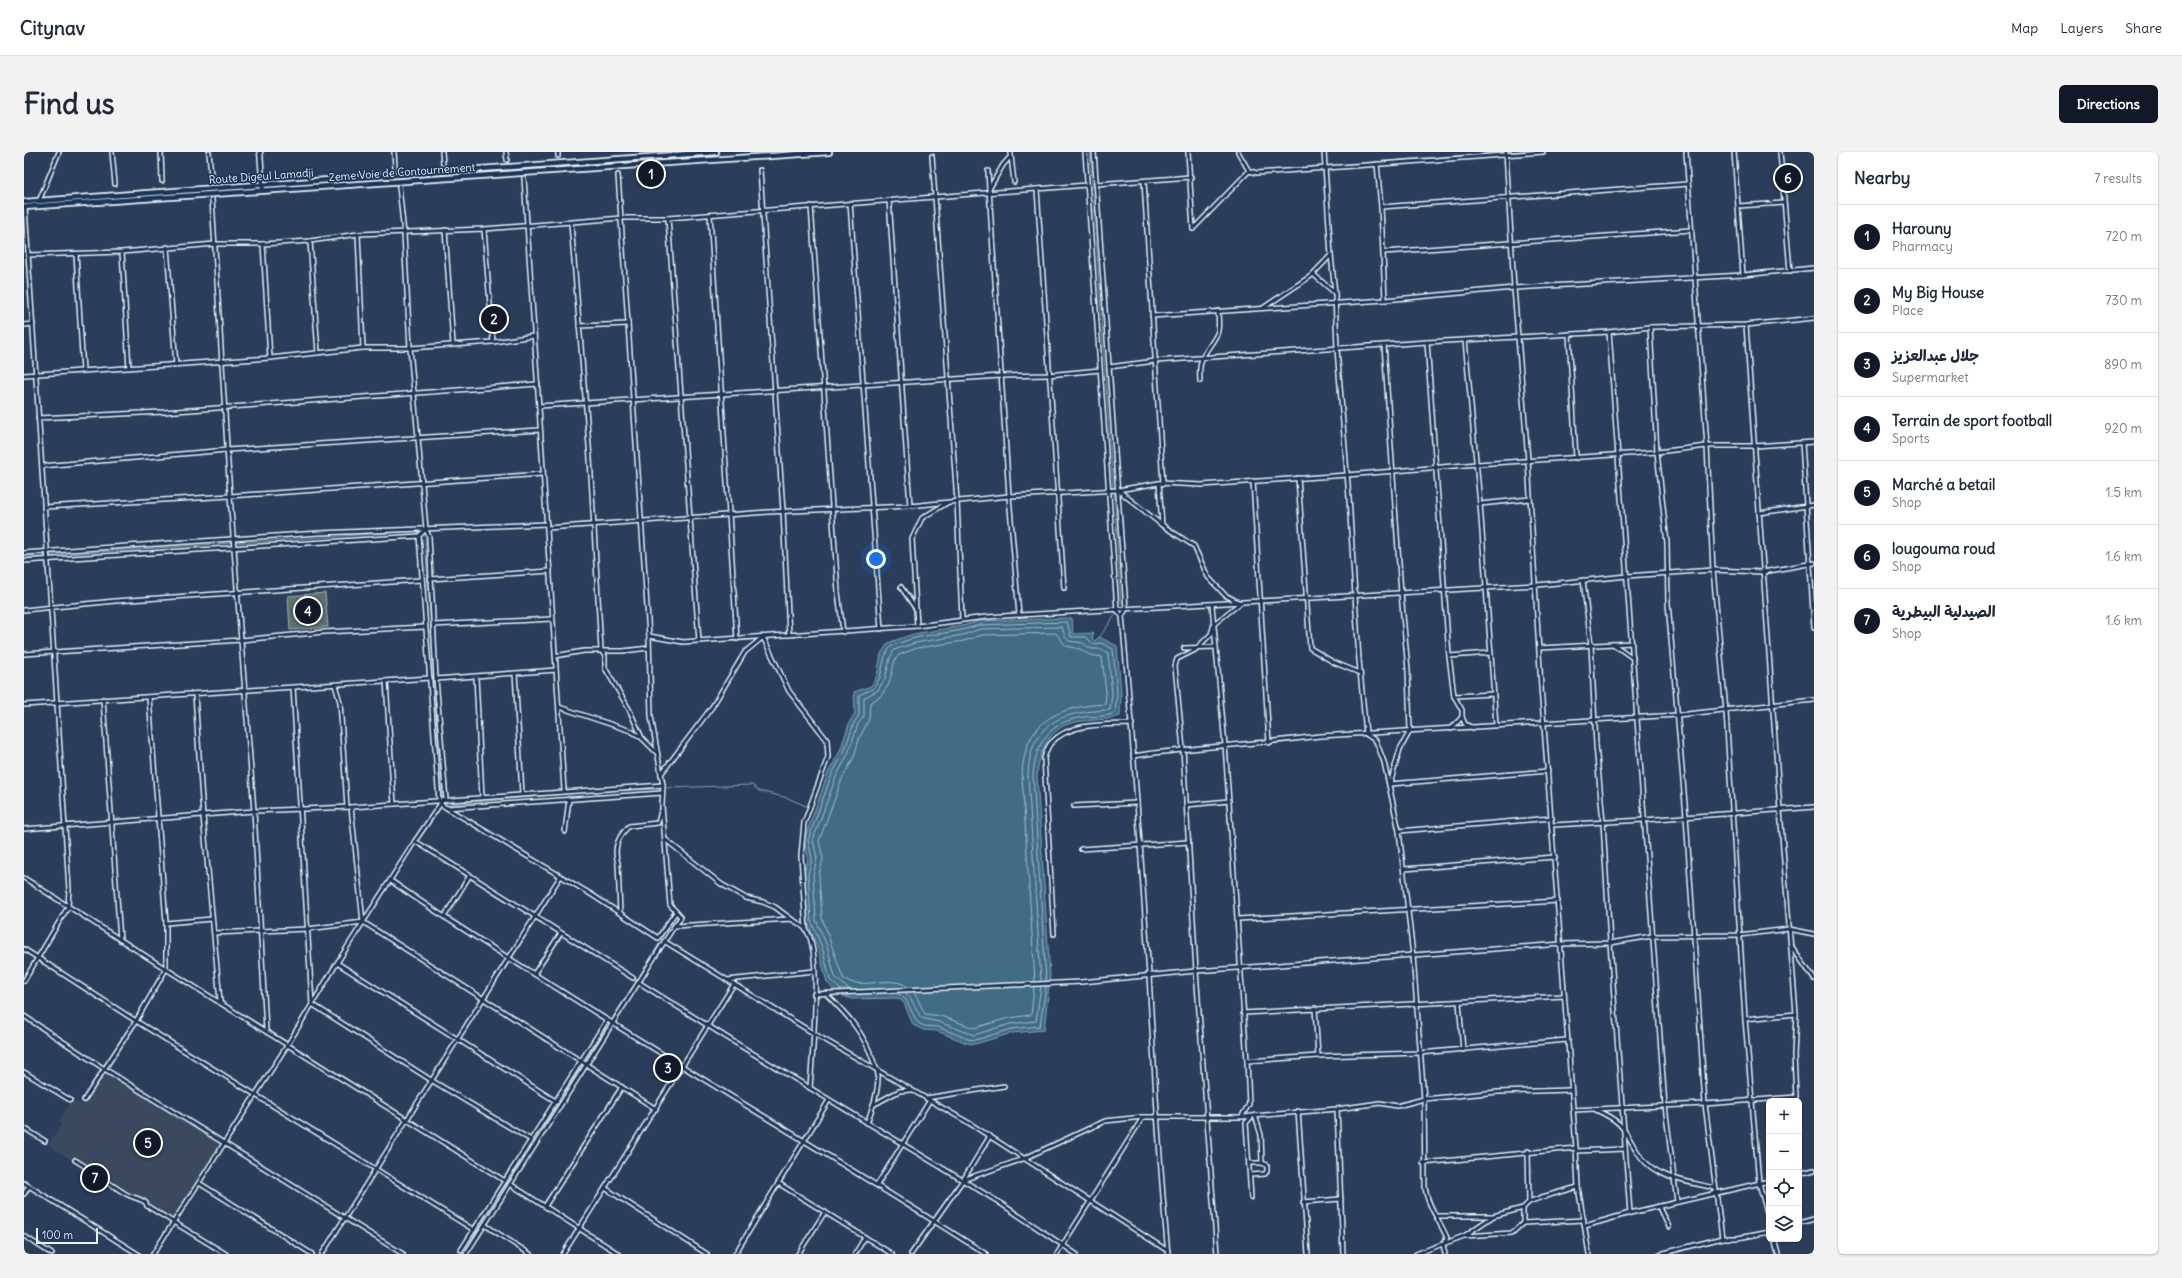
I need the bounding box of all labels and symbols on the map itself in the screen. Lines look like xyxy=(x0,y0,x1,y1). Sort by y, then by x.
pin: 1 xyxy=(638,159,664,189)
street label: 2eme Voie de Contournement xyxy=(328,160,476,184)
pin: 6 xyxy=(1775,163,1801,193)
street label: Route Digeul Lamadji xyxy=(208,165,314,187)
pin: 2 xyxy=(481,304,507,334)
your location xyxy=(866,549,886,569)
pin: 4 xyxy=(295,596,321,626)
pin: 3 xyxy=(655,1053,681,1083)
pin: 5 xyxy=(135,1128,161,1158)
pin: 7 xyxy=(82,1163,108,1193)
scale bar xyxy=(36,1226,98,1245)

